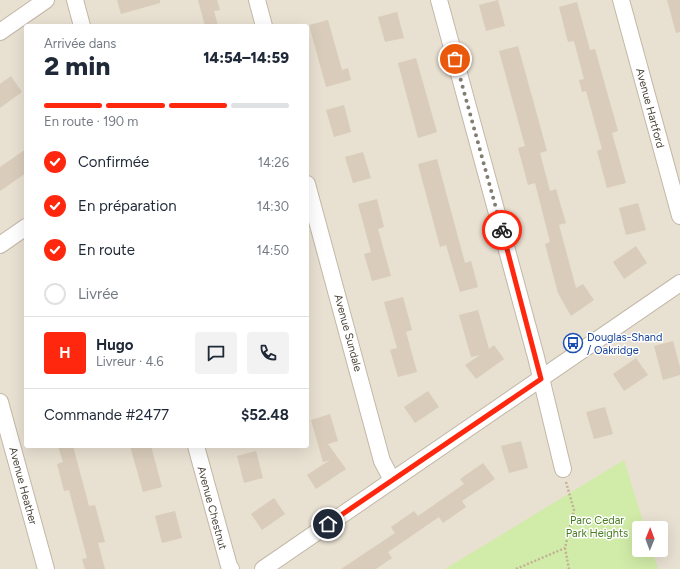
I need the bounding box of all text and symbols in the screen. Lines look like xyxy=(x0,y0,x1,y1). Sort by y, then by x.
text: Arrivée dans xyxy=(44,36,116,51)
pin xyxy=(438,42,472,76)
icon: bag xyxy=(444,48,466,70)
text: 14:54–14:59 xyxy=(203,49,289,67)
text: 2 min xyxy=(44,50,110,82)
street label: Avenue Hartford xyxy=(633,67,667,149)
text: En route · 190 m xyxy=(44,114,138,129)
icon: check xyxy=(44,151,66,173)
text: Confirmée xyxy=(78,153,149,171)
text: 14:26 xyxy=(258,155,289,170)
icon: check xyxy=(44,195,66,217)
text: En préparation xyxy=(78,197,177,215)
text: 14:30 xyxy=(257,199,289,214)
courier xyxy=(482,210,522,250)
icon: bike xyxy=(491,219,513,241)
icon: check xyxy=(44,239,66,261)
text: En route xyxy=(78,241,135,259)
text: 14:50 xyxy=(256,243,289,258)
text: Livrée xyxy=(78,285,119,303)
street label: Avenue Sundale xyxy=(331,293,365,373)
place label: Douglas-Shand / Oakridge xyxy=(587,331,662,357)
button: chat xyxy=(195,332,237,374)
button: phone xyxy=(247,332,289,374)
bus stop icon: Douglas-Shand / Oakridge xyxy=(562,332,584,354)
text: Hugo xyxy=(96,336,134,354)
text: H xyxy=(59,344,71,362)
text: Livreur · 4.6 xyxy=(96,354,164,369)
text: Commande #2477 xyxy=(44,406,169,424)
text: $52.48 xyxy=(241,406,289,424)
street label: Avenue Heather xyxy=(6,446,40,527)
street label: Avenue Chestnut xyxy=(195,465,229,551)
pin xyxy=(311,507,345,541)
icon: home xyxy=(317,513,339,535)
park label: Parc Cedar Park Heights xyxy=(566,514,628,540)
north arrow xyxy=(632,521,668,557)
map controls xyxy=(632,521,668,557)

